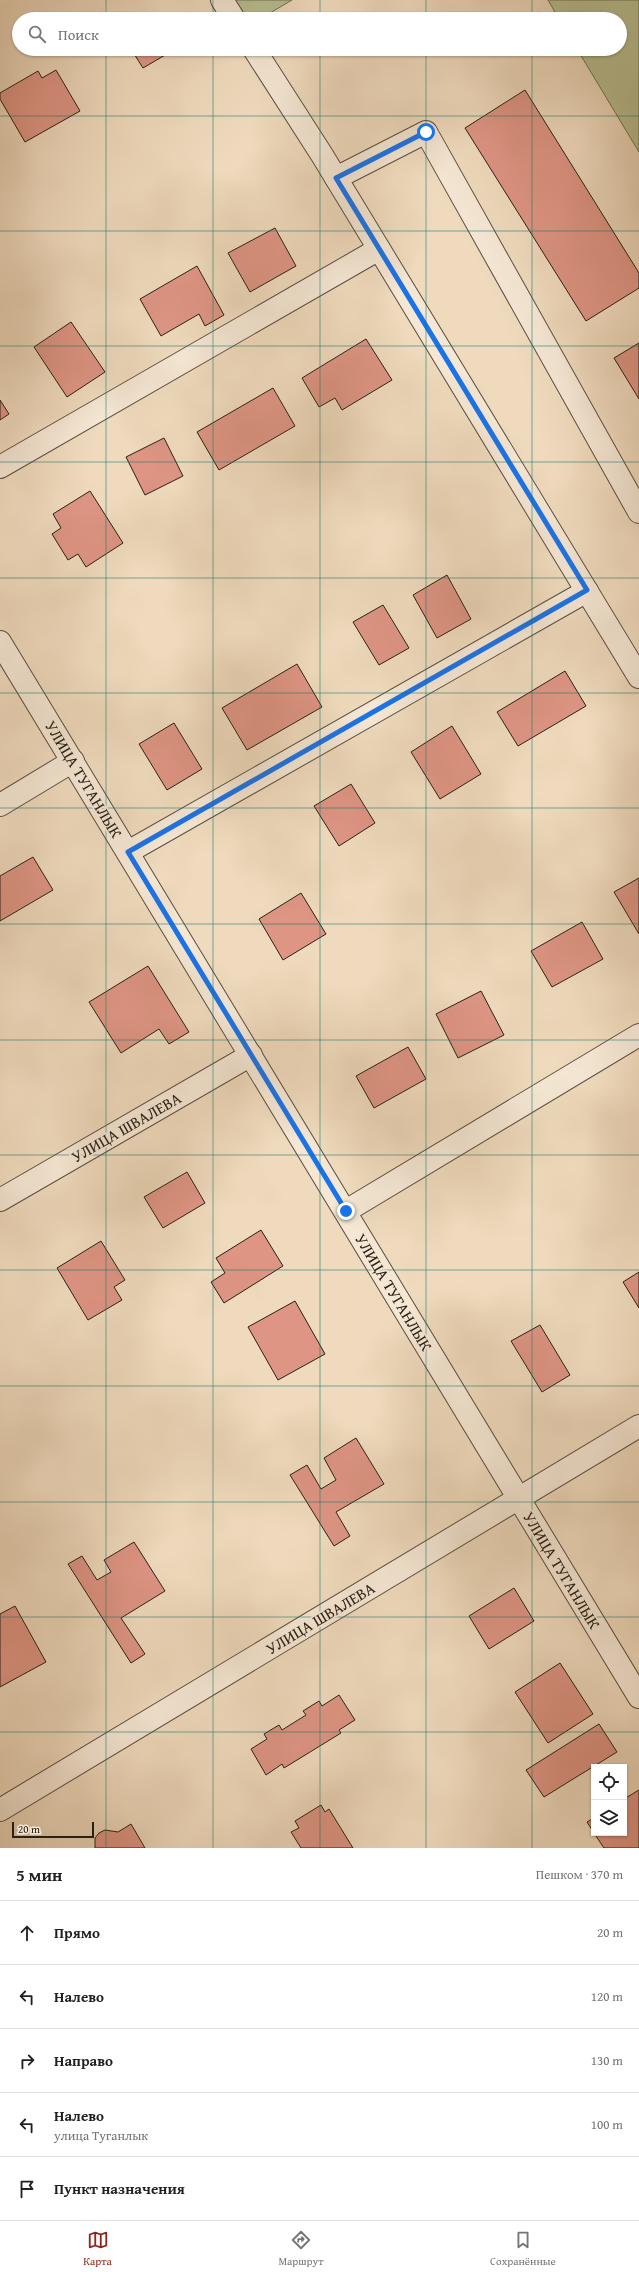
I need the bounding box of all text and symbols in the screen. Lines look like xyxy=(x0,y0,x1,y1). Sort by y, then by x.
search box xyxy=(12,12,627,56)
icon: search xyxy=(26,23,48,45)
text: Поиск xyxy=(58,24,99,45)
route start xyxy=(417,123,435,141)
street label: УЛИЦА ТУГАНЛЫК xyxy=(39,716,129,842)
street label: УЛИЦА ШВАЛЕВА xyxy=(67,1086,186,1168)
route end xyxy=(337,1202,355,1220)
street label: УЛИЦА ТУГАНЛЫК xyxy=(349,1229,439,1355)
street label: УЛИЦА ТУГАНЛЫК xyxy=(517,1507,607,1633)
street label: УЛИЦА ШВАЛЕВА xyxy=(261,1576,379,1660)
map controls xyxy=(591,1764,627,1836)
button: locate xyxy=(591,1764,627,1800)
button: layers xyxy=(591,1800,627,1836)
scale bar xyxy=(12,1820,94,1839)
text: 20 m xyxy=(18,1821,40,1837)
text: 5 мин xyxy=(16,1862,62,1887)
text: Пешком · 370 m xyxy=(536,1865,623,1884)
icon: ahead xyxy=(16,1922,38,1944)
text: Прямо xyxy=(54,1922,100,1943)
text: 20 m xyxy=(597,1923,623,1942)
icon: left xyxy=(16,1986,38,2008)
text: Налево xyxy=(54,1986,104,2007)
text: 120 m xyxy=(591,1987,623,2006)
icon: right xyxy=(16,2050,38,2072)
text: Направо xyxy=(54,2050,113,2071)
text: 130 m xyxy=(591,2051,623,2070)
text: Налево xyxy=(54,2105,104,2126)
icon: left xyxy=(16,2114,38,2136)
text: 100 m xyxy=(591,2115,623,2134)
text: улица Туганлык xyxy=(54,2126,148,2145)
icon: arrive xyxy=(16,2178,38,2200)
text: Пункт назначения xyxy=(54,2178,185,2199)
tab: Карта xyxy=(83,2229,112,2269)
tab: Маршрут xyxy=(278,2229,323,2269)
tab: Сохранённые xyxy=(490,2229,556,2269)

